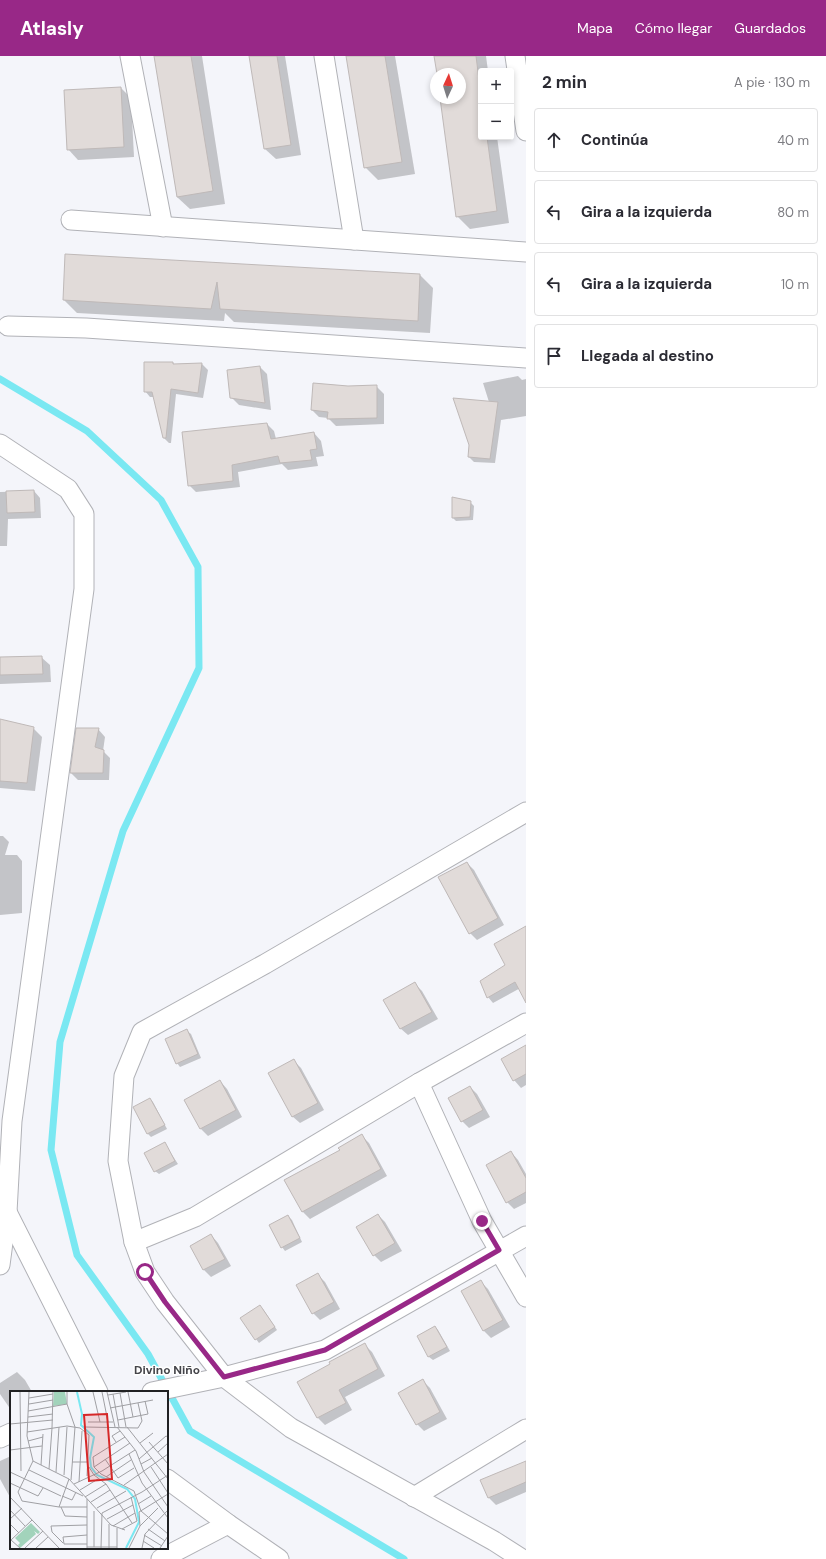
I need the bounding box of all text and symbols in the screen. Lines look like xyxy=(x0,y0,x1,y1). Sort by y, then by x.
text: Atlasly xyxy=(20,16,84,41)
text: Mapa xyxy=(577,19,613,37)
text: Cómo llegar xyxy=(635,19,712,37)
text: Guardados xyxy=(734,19,806,37)
north arrow xyxy=(430,68,466,104)
map controls xyxy=(478,68,514,140)
button: + xyxy=(478,68,514,104)
text: 2 min xyxy=(542,71,587,93)
text: A pie · 130 m xyxy=(734,74,810,91)
button: − xyxy=(478,104,514,140)
icon: ahead xyxy=(543,129,565,151)
text: Continúa xyxy=(581,130,648,150)
text: 40 m xyxy=(777,132,809,149)
icon: left xyxy=(543,201,565,223)
text: Gira a la izquierda xyxy=(581,202,712,222)
text: 80 m xyxy=(777,204,809,221)
icon: left xyxy=(543,273,565,295)
text: Gira a la izquierda xyxy=(581,274,712,294)
text: 10 m xyxy=(781,276,809,293)
icon: arrive xyxy=(543,345,565,367)
text: Llegada al destino xyxy=(581,346,714,366)
route end xyxy=(473,1212,491,1230)
route start xyxy=(136,1263,154,1281)
district label: Divino Niño xyxy=(134,1362,200,1378)
inset map xyxy=(10,1391,168,1549)

